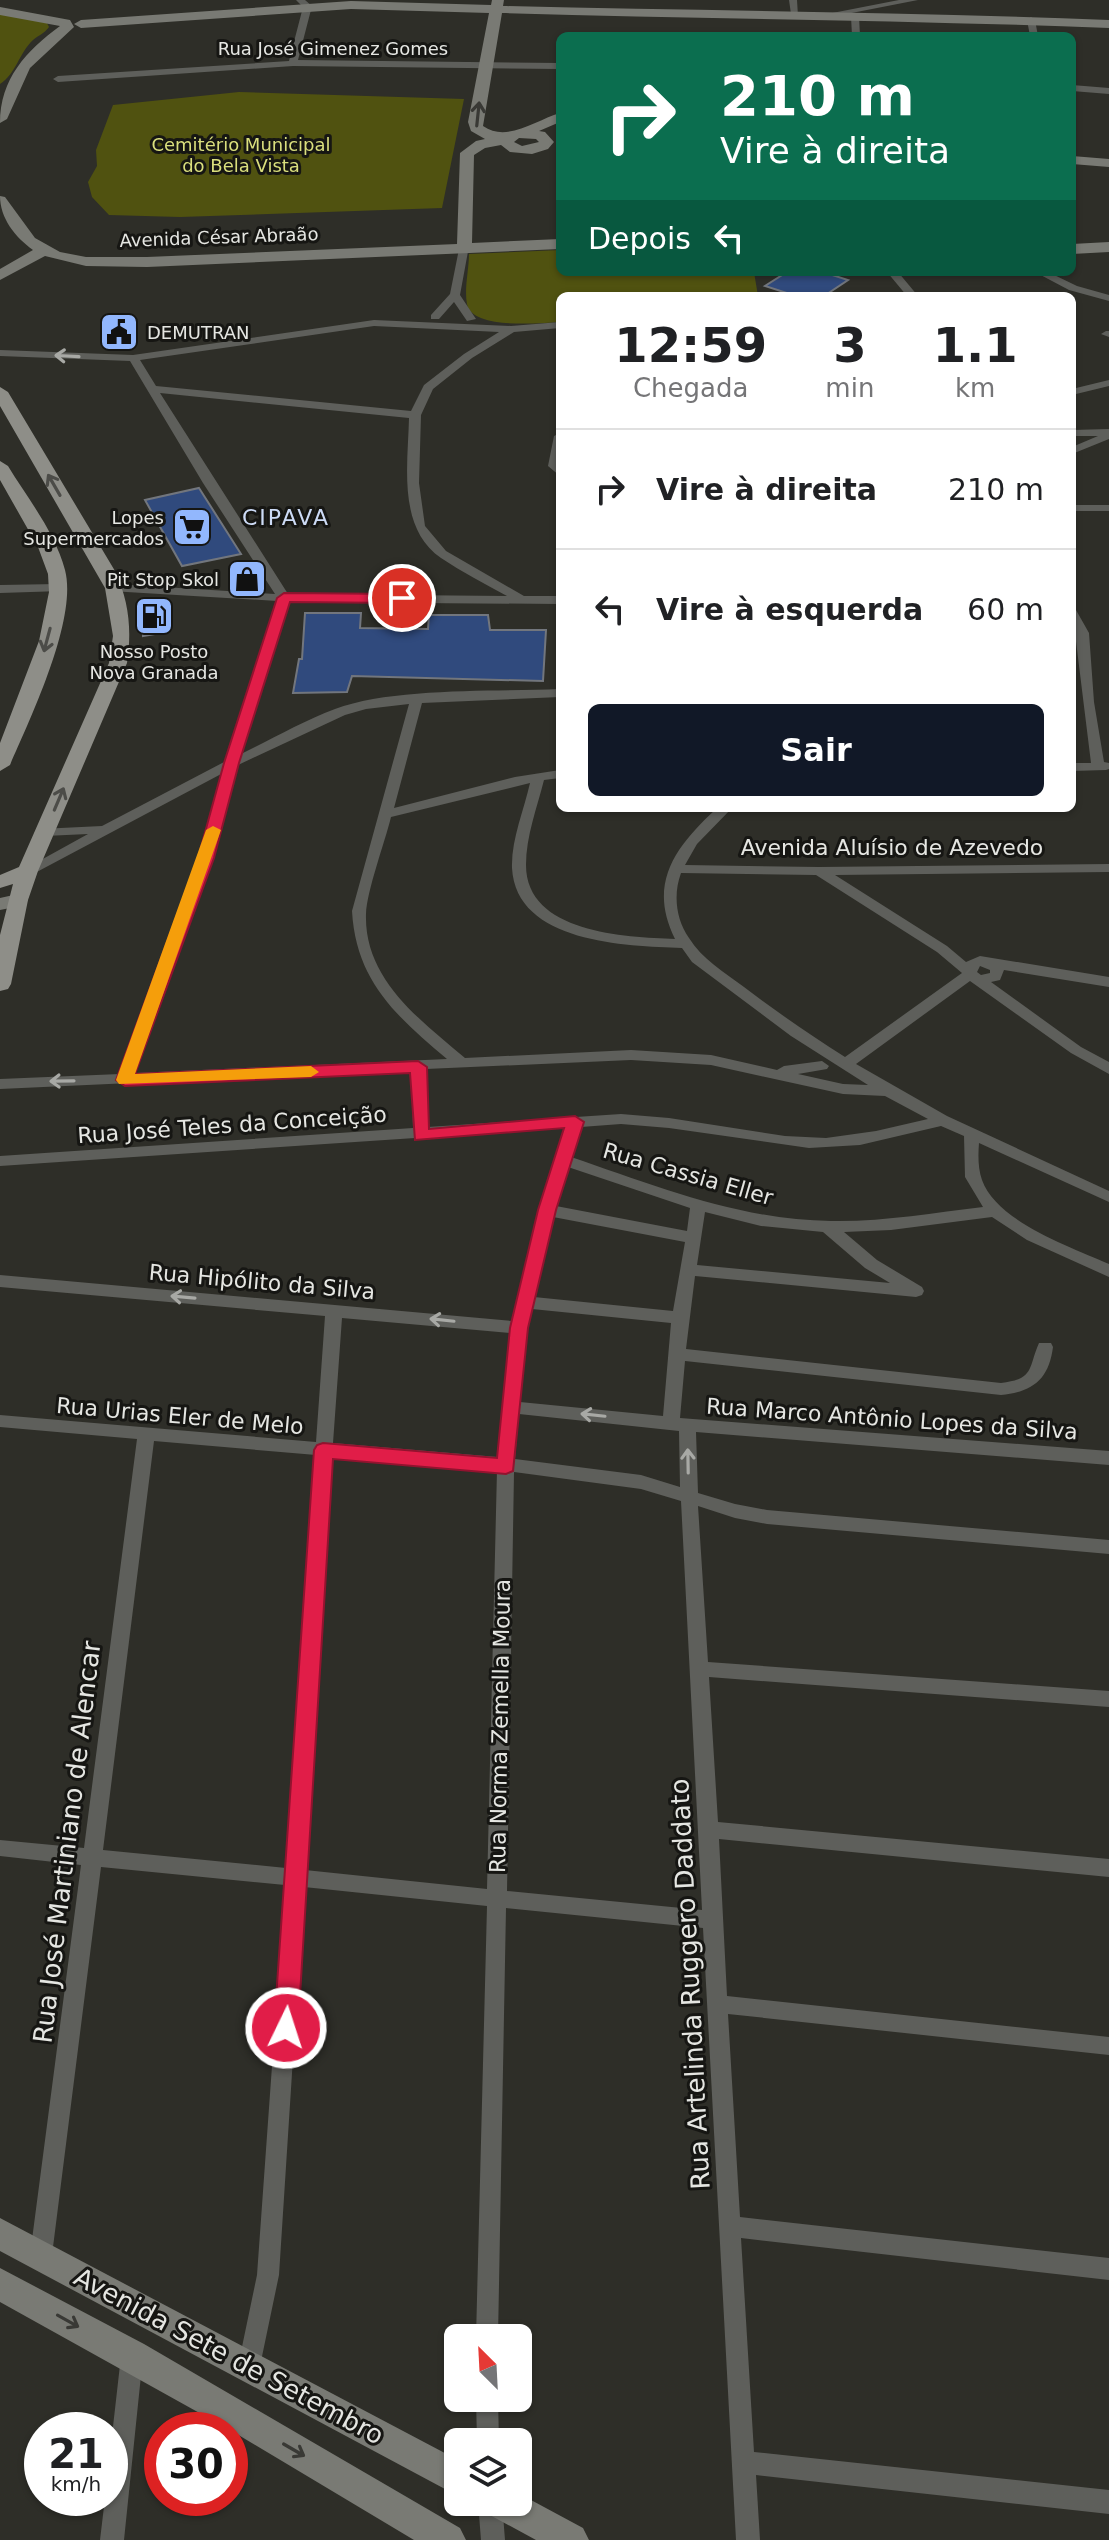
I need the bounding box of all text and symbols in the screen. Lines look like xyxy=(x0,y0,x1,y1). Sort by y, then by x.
street label: Rua José Gimenez Gomes xyxy=(218,38,448,59)
text: 210 m xyxy=(720,63,915,128)
icon: right xyxy=(588,64,692,168)
one-way arrow xyxy=(470,101,485,128)
text: Vire à direita xyxy=(720,130,950,171)
park label: Cemitério Municipal do Bela Vista xyxy=(151,134,331,176)
icon: left xyxy=(707,216,751,260)
text: Depois xyxy=(588,221,691,256)
street label: Avenida César Abraão xyxy=(119,223,319,251)
public building icon: DEMUTRAN xyxy=(98,311,140,353)
text: 12:59 xyxy=(614,317,767,373)
text: 3 xyxy=(833,317,867,373)
text: 1.1 xyxy=(933,317,1018,373)
place label: DEMUTRAN xyxy=(147,322,250,343)
one-way arrow xyxy=(54,349,81,364)
text: Chegada xyxy=(633,373,748,403)
text: min xyxy=(825,373,874,403)
text: km xyxy=(955,373,995,403)
icon: right xyxy=(588,467,632,511)
text: Vire à direita xyxy=(656,472,877,507)
text: 210 m xyxy=(948,472,1044,507)
one-way arrow xyxy=(46,474,62,497)
district label: CIPAVA xyxy=(242,505,330,530)
supermarket icon: Lopes Supermercados xyxy=(171,506,213,548)
place label: Lopes Supermercados xyxy=(23,507,164,549)
shop icon: Pit Stop Skol xyxy=(226,558,268,600)
pin xyxy=(368,564,436,632)
place label: Pit Stop Skol xyxy=(107,569,219,590)
icon: arrive xyxy=(380,576,424,620)
icon: left xyxy=(588,587,632,631)
text: Vire à esquerda xyxy=(656,592,923,627)
text: 60 m xyxy=(967,592,1044,627)
fuel station icon: Nosso Posto Nova Granada xyxy=(133,595,175,637)
one-way arrow xyxy=(39,626,54,652)
place label: Nosso Posto Nova Granada xyxy=(89,641,219,683)
button: Sair xyxy=(588,704,1044,796)
one-way arrow xyxy=(53,787,68,812)
street label: Avenida Aluísio de Azevedo xyxy=(741,835,1043,860)
one-way arrow xyxy=(49,1074,76,1089)
street label: Rua José Teles da Conceição xyxy=(77,1102,387,1148)
street label: Rua Cassia Eller xyxy=(600,1138,777,1211)
street label: Rua Hipólito da Silva xyxy=(148,1260,376,1304)
one-way arrow xyxy=(170,1289,197,1304)
one-way arrow xyxy=(429,1313,456,1328)
street label: Rua Urias Eler de Melo xyxy=(55,1393,305,1439)
street label: Rua Marco Antônio Lopes da Silva xyxy=(705,1394,1079,1444)
one-way arrow xyxy=(580,1408,607,1423)
one-way arrow xyxy=(680,1448,695,1475)
street label: Rua Norma Zemella Moura xyxy=(485,1579,515,1873)
street label: Rua José Martiniano de Alencar xyxy=(27,1639,107,2045)
street label: Rua Artelinda Ruggero Daddato xyxy=(664,1778,716,2190)
position arrow xyxy=(244,1986,328,2070)
street label: Avenida Sete de Setembro xyxy=(69,2261,389,2451)
one-way arrow xyxy=(56,2314,80,2329)
north arrow xyxy=(444,2324,532,2412)
map controls xyxy=(444,2324,532,2516)
speed limit sign: 30 xyxy=(144,2412,248,2516)
button: layers xyxy=(444,2428,532,2516)
text: 21 xyxy=(48,2431,104,2477)
one-way arrow xyxy=(282,2442,305,2458)
text: km/h xyxy=(51,2472,101,2496)

